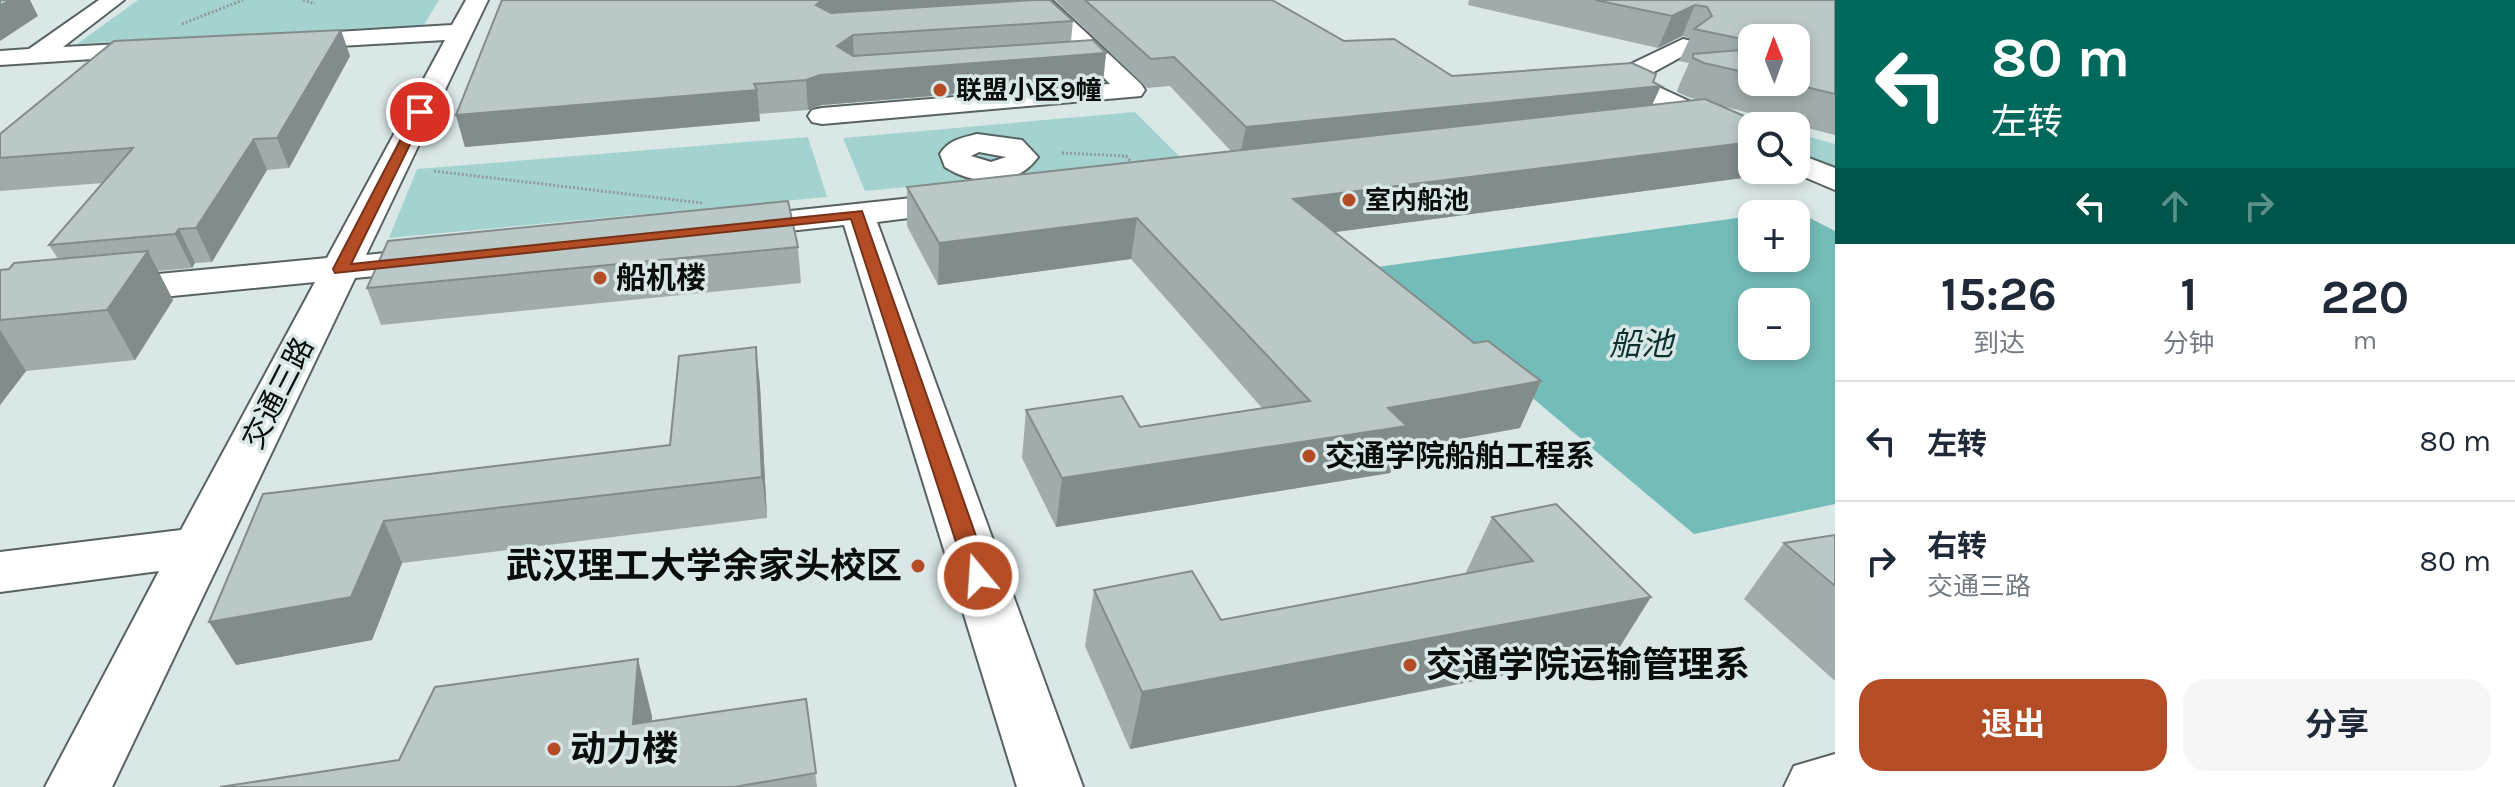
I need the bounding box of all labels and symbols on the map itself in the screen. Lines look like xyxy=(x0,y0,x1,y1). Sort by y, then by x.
north arrow xyxy=(1738,24,1810,96)
place label: 联盟小区9幢 xyxy=(956,75,1102,106)
pin xyxy=(386,78,454,146)
marker: 联盟小区9幢 xyxy=(931,81,949,99)
place label: 室内船池 xyxy=(1365,185,1469,216)
marker: 室内船池 xyxy=(1340,191,1358,209)
place label: 船机楼 xyxy=(616,260,706,296)
marker: 船机楼 xyxy=(591,269,609,287)
water label: 船池 xyxy=(1609,326,1676,363)
street label: 交通三路 xyxy=(235,331,321,455)
place label: 交通学院船舶工程系 xyxy=(1325,438,1595,474)
marker: 交通学院船舶工程系 xyxy=(1300,447,1318,465)
position arrow xyxy=(936,534,1020,618)
place label: 武汉理工大学余家头校区 xyxy=(506,545,902,587)
marker: 武汉理工大学余家头校区 xyxy=(909,557,927,575)
place label: 交通学院运输管理系 xyxy=(1426,644,1750,686)
marker: 交通学院运输管理系 xyxy=(1401,656,1419,674)
place label: 动力楼 xyxy=(570,728,678,770)
marker: 动力楼 xyxy=(545,740,563,758)

